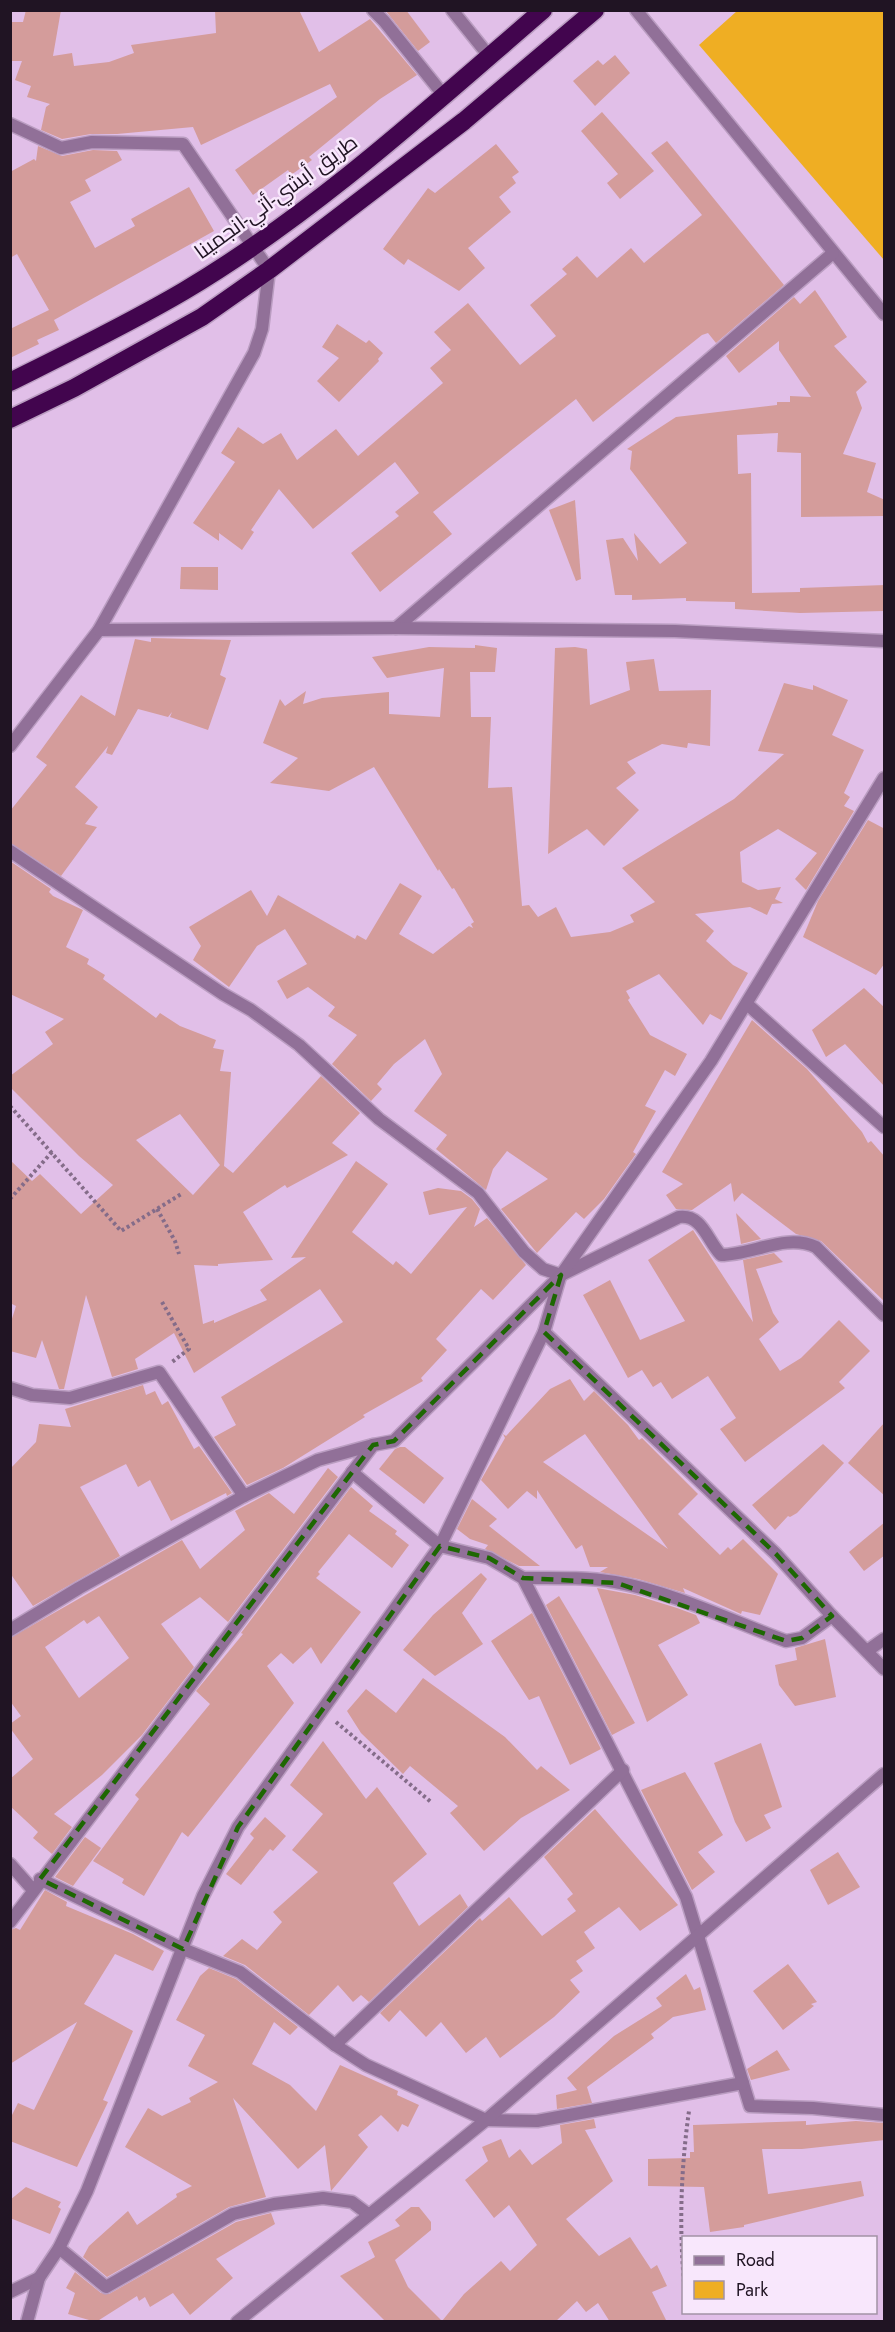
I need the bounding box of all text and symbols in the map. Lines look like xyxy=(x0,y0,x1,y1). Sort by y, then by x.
street label: طريق أبشي-أتي-انجمينا xyxy=(188,127,364,267)
legend xyxy=(682,2236,877,2314)
text: Road xyxy=(736,2247,775,2273)
text: Park xyxy=(736,2277,768,2303)

